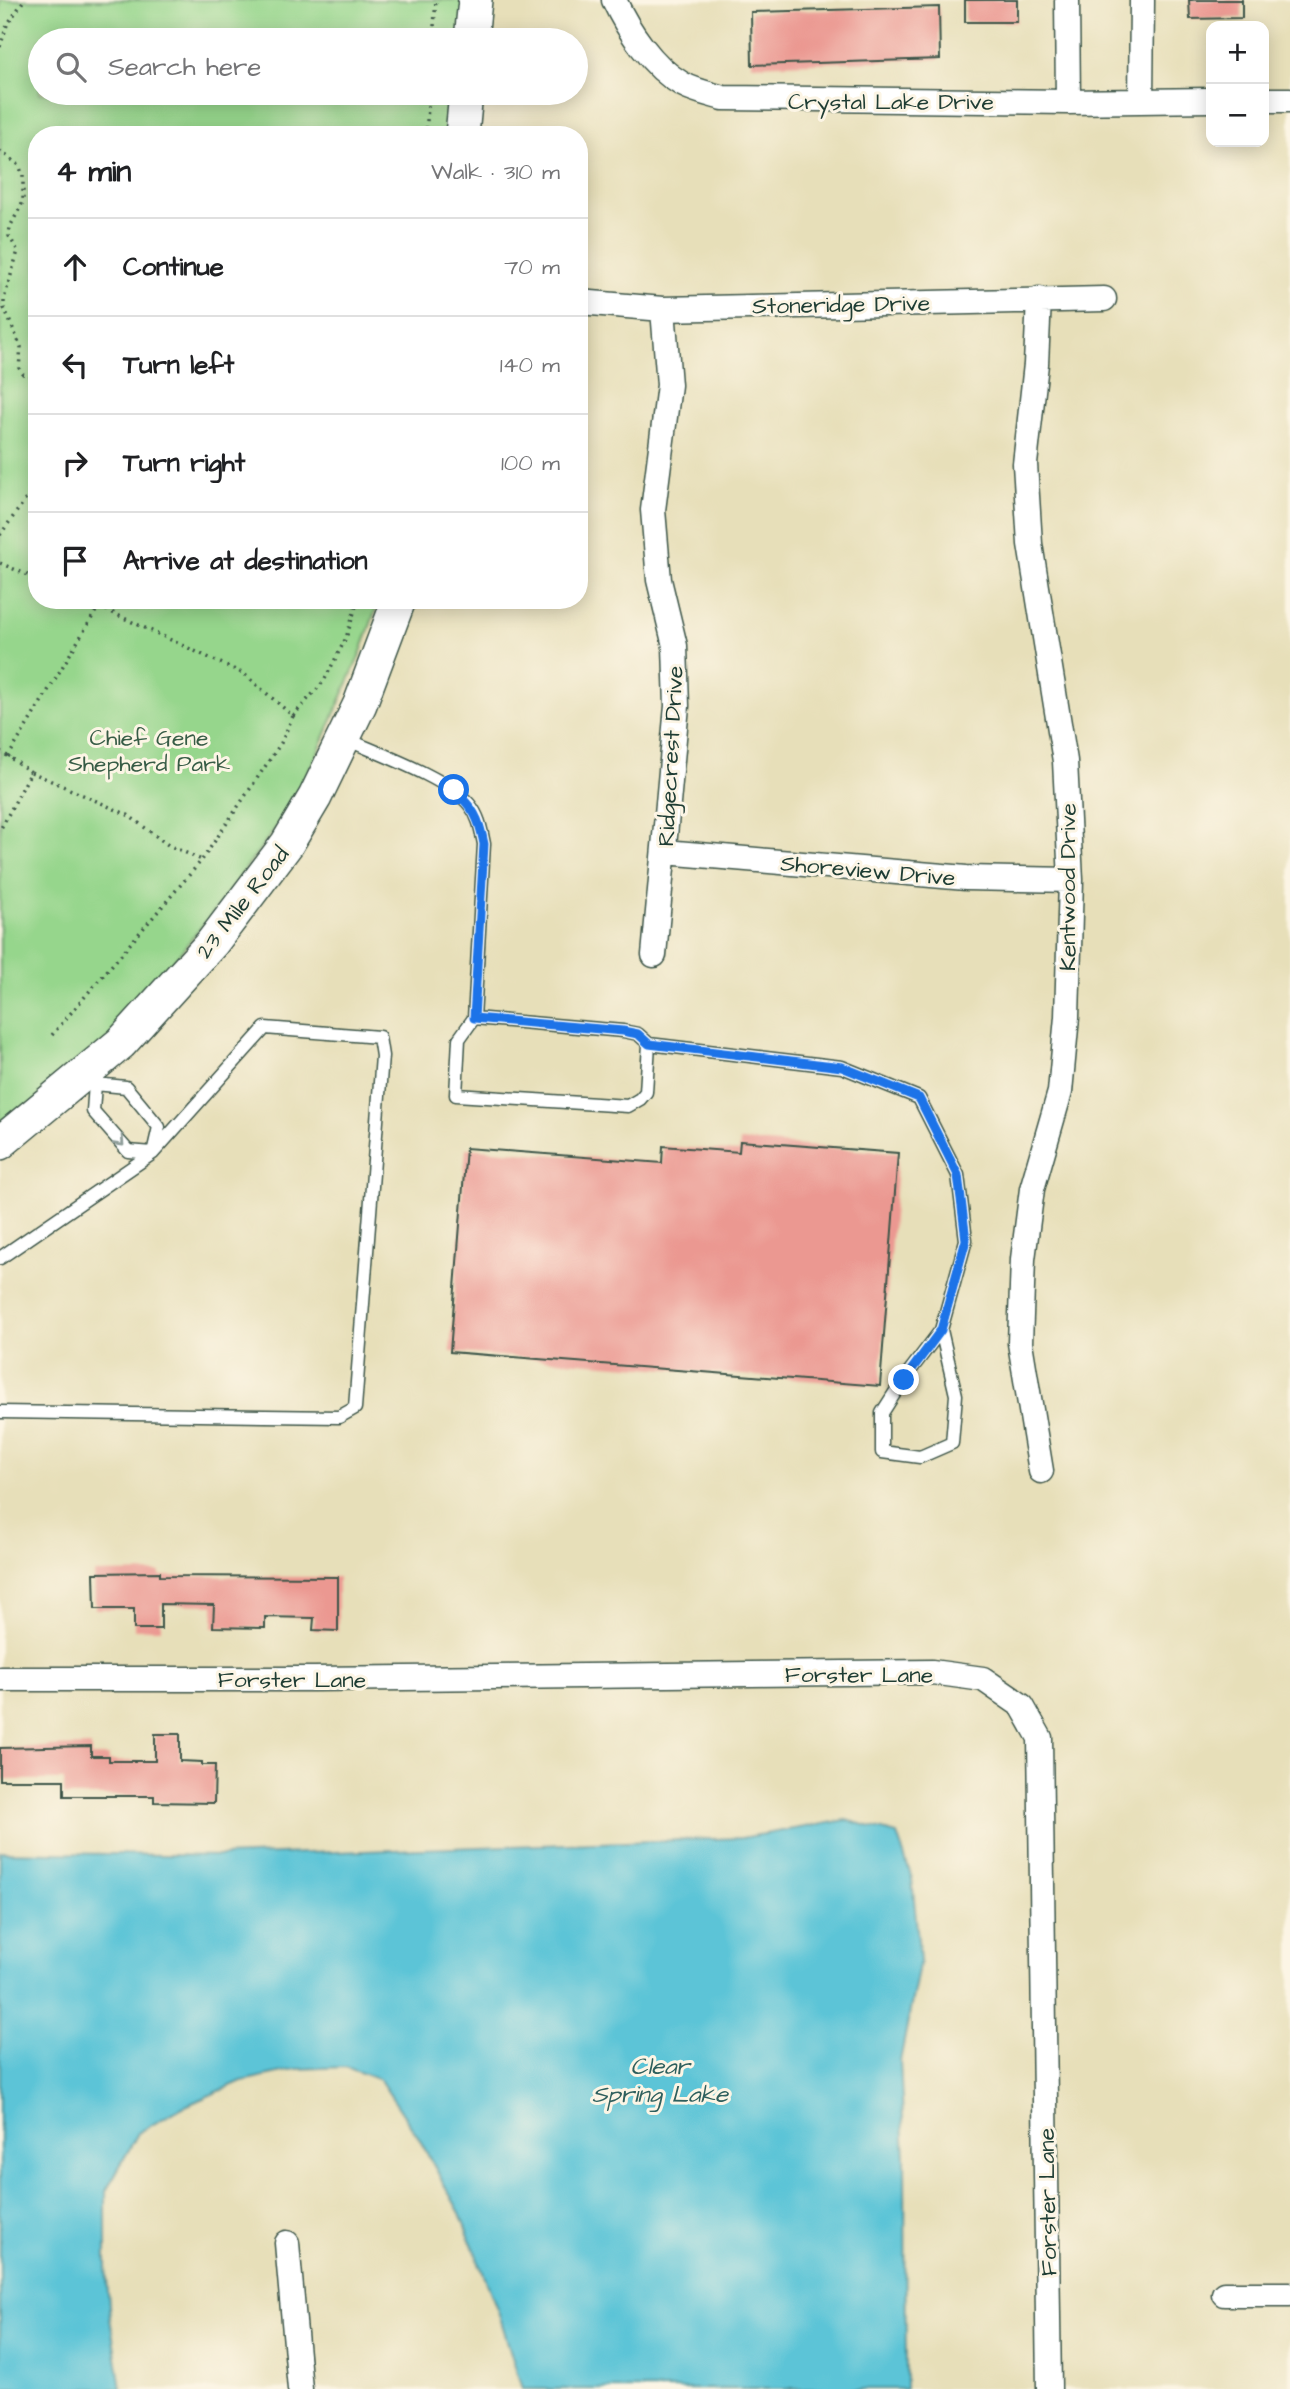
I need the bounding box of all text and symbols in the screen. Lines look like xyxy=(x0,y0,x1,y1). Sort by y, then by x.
map controls xyxy=(1206,21,1269,147)
button: + xyxy=(1206,21,1269,84)
search box xyxy=(28,28,588,105)
icon: search xyxy=(52,48,90,86)
text: Search here xyxy=(108,49,261,85)
button: − xyxy=(1206,84,1269,147)
street label: Crystal Lake Drive xyxy=(788,86,994,119)
text: 4 min xyxy=(56,151,131,193)
text: Walk · 310 m xyxy=(431,156,560,188)
icon: ahead xyxy=(56,248,94,286)
text: Continue xyxy=(123,249,224,285)
text: 70 m xyxy=(504,251,560,283)
street label: Stoneridge Drive xyxy=(752,287,930,324)
icon: left xyxy=(56,346,94,384)
text: Turn left xyxy=(123,347,234,383)
text: 140 m xyxy=(500,349,560,381)
icon: right xyxy=(56,444,94,482)
text: Turn right xyxy=(123,445,245,481)
text: 100 m xyxy=(501,447,560,479)
icon: arrive xyxy=(56,542,94,580)
text: Arrive at destination xyxy=(123,543,368,579)
street label: Ridgecrest Drive xyxy=(650,665,693,847)
park label: Chief Gene Shepherd Park xyxy=(68,722,230,780)
route start xyxy=(438,774,469,805)
street label: Kentwood Drive xyxy=(1052,803,1084,971)
street label: 23 Mile Road xyxy=(189,840,297,966)
street label: Shoreview Drive xyxy=(779,847,957,895)
one-way arrow xyxy=(111,1134,124,1147)
route end xyxy=(888,1364,919,1395)
street label: Forster Lane xyxy=(785,1659,933,1691)
street label: Forster Lane xyxy=(218,1664,366,1696)
water label: Clear Spring Lake xyxy=(592,2050,729,2113)
street label: Forster Lane xyxy=(1031,2128,1065,2276)

